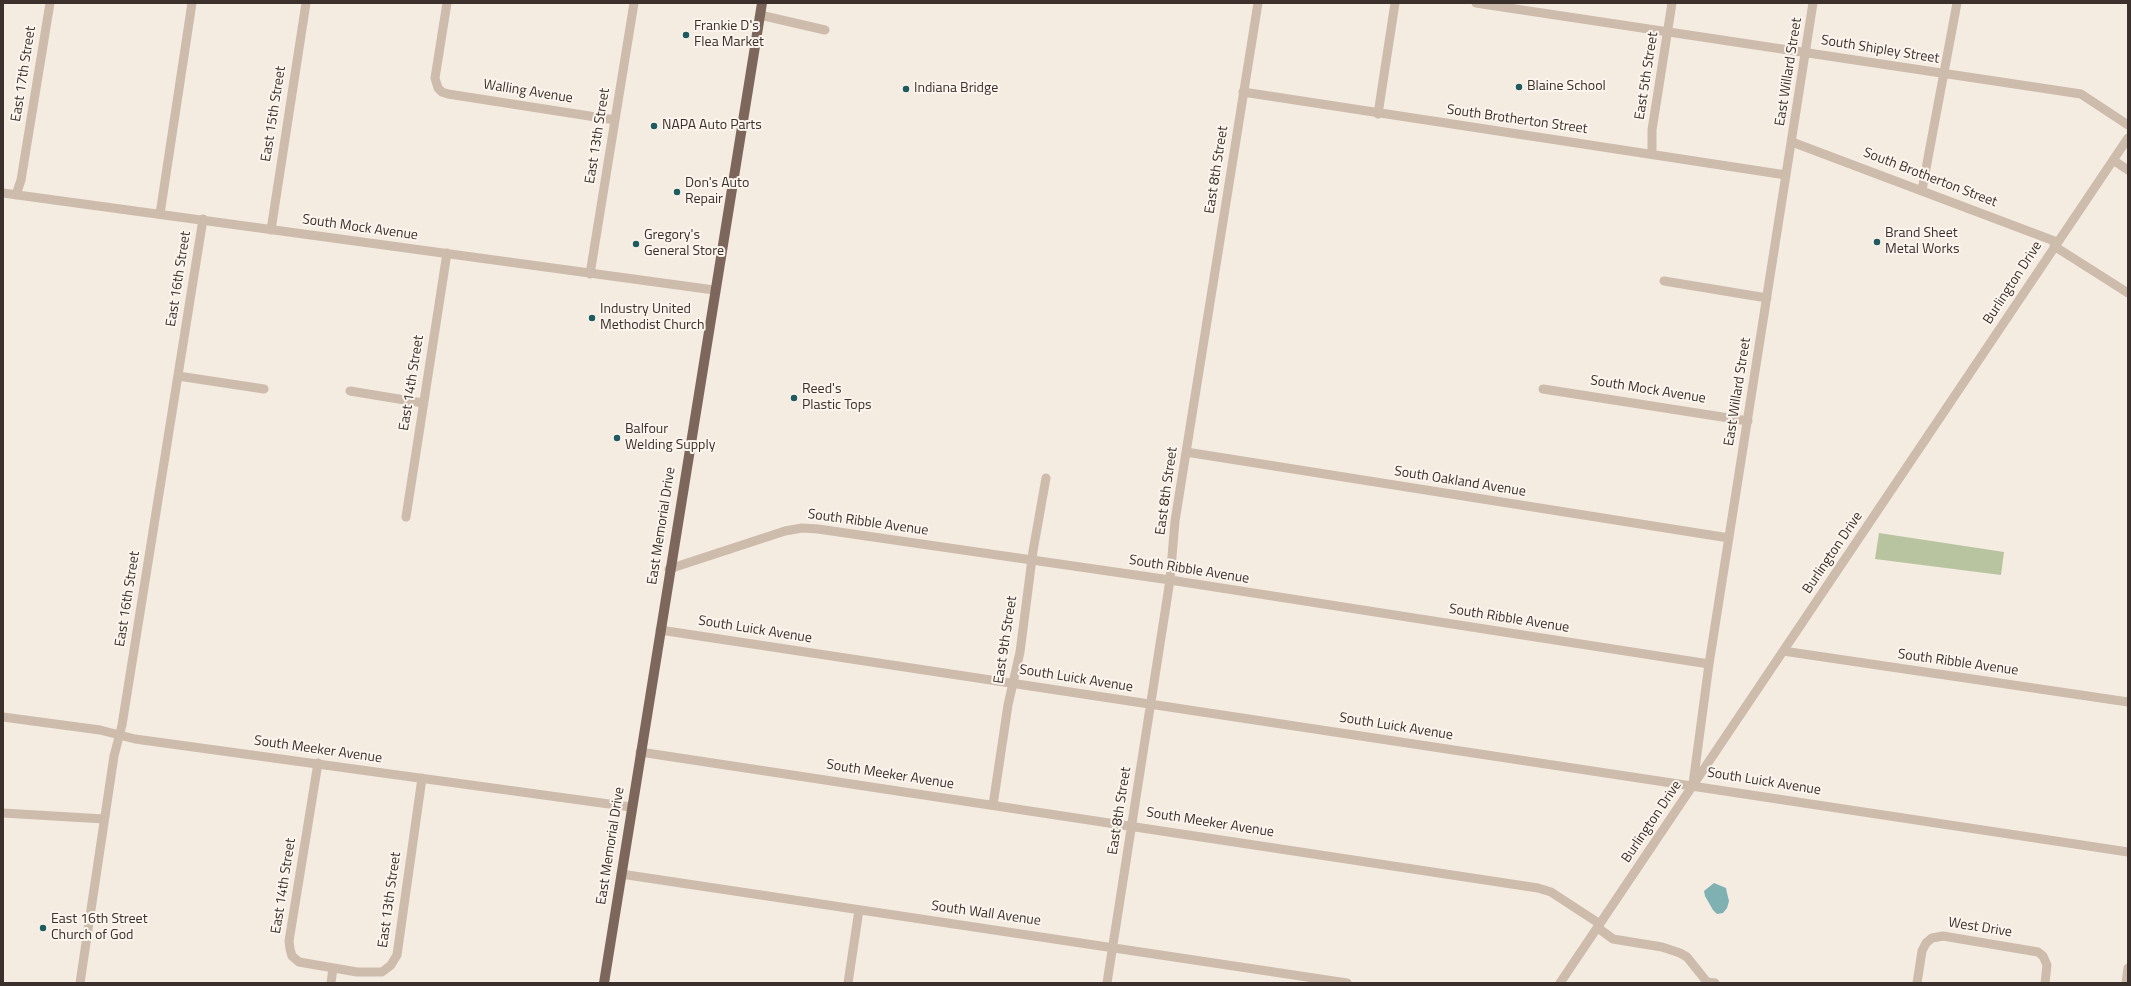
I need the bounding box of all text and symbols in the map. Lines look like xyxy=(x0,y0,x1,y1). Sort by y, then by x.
street label: East Willard Street xyxy=(1772,17,1806,127)
place label: Frankie D's Flea Market xyxy=(694,19,764,52)
street label: East 17th Street xyxy=(8,25,40,123)
marker: Frankie D's Flea Market xyxy=(681,30,691,40)
street label: East 5th Street xyxy=(1632,31,1662,121)
street label: South Shipley Street xyxy=(1820,32,1940,68)
street label: East 15th Street xyxy=(258,65,290,163)
street label: Walling Avenue xyxy=(482,77,574,107)
place label: Blaine School xyxy=(1527,79,1606,95)
place label: Indiana Bridge xyxy=(914,81,998,97)
marker: Blaine School xyxy=(1514,82,1524,92)
marker: Indiana Bridge xyxy=(901,84,911,94)
street label: East 13th Street xyxy=(582,87,614,185)
street label: South Brotherton Street xyxy=(1446,102,1588,138)
place label: NAPA Auto Parts xyxy=(662,118,762,134)
marker: NAPA Auto Parts xyxy=(649,121,659,131)
street label: East 8th Street xyxy=(1202,125,1232,215)
street label: South Brotherton Street xyxy=(1861,145,1999,211)
place label: Don's Auto Repair xyxy=(685,176,749,208)
marker: Don's Auto Repair xyxy=(672,187,682,197)
street label: South Mock Avenue xyxy=(301,212,419,244)
place label: Brand Sheet Metal Works xyxy=(1885,226,1960,258)
place label: Gregory's General Store xyxy=(644,228,724,260)
street label: East 16th Street xyxy=(163,230,195,328)
marker: Brand Sheet Metal Works xyxy=(1872,237,1882,247)
street label: Burlington Drive xyxy=(1980,238,2046,328)
marker: Gregory's General Store xyxy=(631,239,641,249)
place label: Industry United Methodist Church xyxy=(600,302,704,334)
marker: Industry United Methodist Church xyxy=(587,313,597,323)
street label: East 14th Street xyxy=(396,334,428,432)
street label: East Willard Street xyxy=(1721,337,1755,447)
street label: South Mock Avenue xyxy=(1589,373,1707,407)
place label: Reed's Plastic Tops xyxy=(802,382,872,414)
marker: Reed's Plastic Tops xyxy=(789,393,799,403)
place label: Balfour Welding Supply xyxy=(625,422,715,454)
marker: Balfour Welding Supply xyxy=(612,433,622,443)
street label: East 8th Street xyxy=(1153,446,1181,536)
street label: South Oakland Avenue xyxy=(1393,463,1527,501)
street label: East Memorial Drive xyxy=(644,466,680,586)
street label: South Ribble Avenue xyxy=(807,506,929,540)
street label: Burlington Drive xyxy=(1799,509,1867,597)
street label: East 16th Street xyxy=(112,550,144,648)
street label: South Ribble Avenue xyxy=(1128,552,1250,588)
street label: East 9th Street xyxy=(991,595,1021,685)
street label: South Ribble Avenue xyxy=(1448,601,1570,637)
street label: South Luick Avenue xyxy=(697,613,813,647)
street label: South Ribble Avenue xyxy=(1897,646,2019,680)
street label: South Luick Avenue xyxy=(1018,662,1134,696)
street label: South Luick Avenue xyxy=(1338,710,1454,744)
street label: South Meeker Avenue xyxy=(253,733,383,767)
street label: South Meeker Avenue xyxy=(825,757,955,793)
street label: South Luick Avenue xyxy=(1706,765,1822,799)
street label: East 8th Street xyxy=(1105,766,1135,856)
street label: Burlington Drive xyxy=(1618,778,1686,866)
street label: East Memorial Drive xyxy=(593,786,629,906)
street label: South Meeker Avenue xyxy=(1145,805,1275,841)
street label: East 14th Street xyxy=(268,837,300,935)
street label: East 13th Street xyxy=(375,851,405,949)
street label: South Wall Avenue xyxy=(930,898,1042,930)
place label: East 16th Street Church of God xyxy=(51,912,148,944)
street label: West Drive xyxy=(1947,915,2013,941)
marker: East 16th Street Church of God xyxy=(38,923,48,933)

